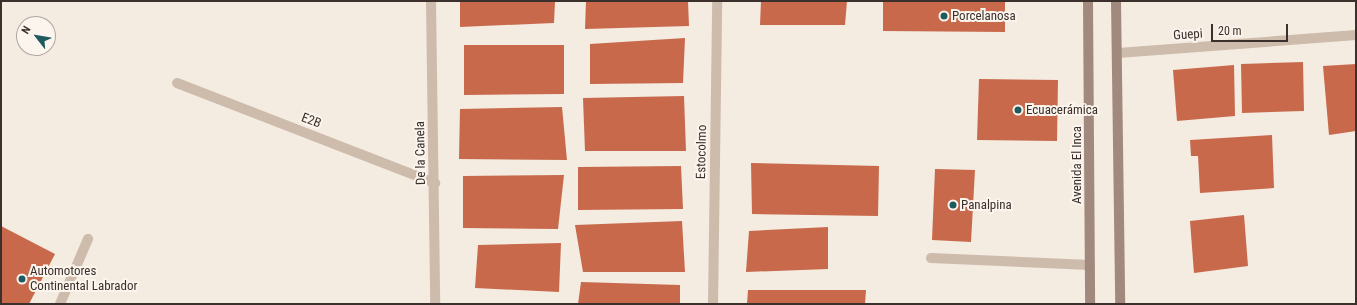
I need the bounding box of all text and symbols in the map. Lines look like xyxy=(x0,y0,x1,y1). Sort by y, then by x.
place label: Porcelanosa xyxy=(952,8,1016,24)
marker: Porcelanosa xyxy=(939,11,949,21)
north arrow xyxy=(16,16,56,56)
scale bar xyxy=(1213,16,1290,42)
text: N xyxy=(19,24,33,36)
text: 20 m xyxy=(1218,24,1242,38)
street label: Guepi xyxy=(1173,26,1203,44)
place label: Ecuacerámica xyxy=(1026,102,1098,118)
marker: Ecuacerámica xyxy=(1013,105,1023,115)
street label: E2B xyxy=(299,110,323,132)
street label: De la Canela xyxy=(413,121,429,185)
street label: Estocolmo xyxy=(694,125,710,179)
street label: Avenida El Inca xyxy=(1069,126,1085,204)
place label: Panalpina xyxy=(961,197,1012,213)
marker: Panalpina xyxy=(948,200,958,210)
place label: Automotores Continental Labrador xyxy=(30,264,137,295)
marker: Automotores Continental Labrador xyxy=(17,274,27,284)

